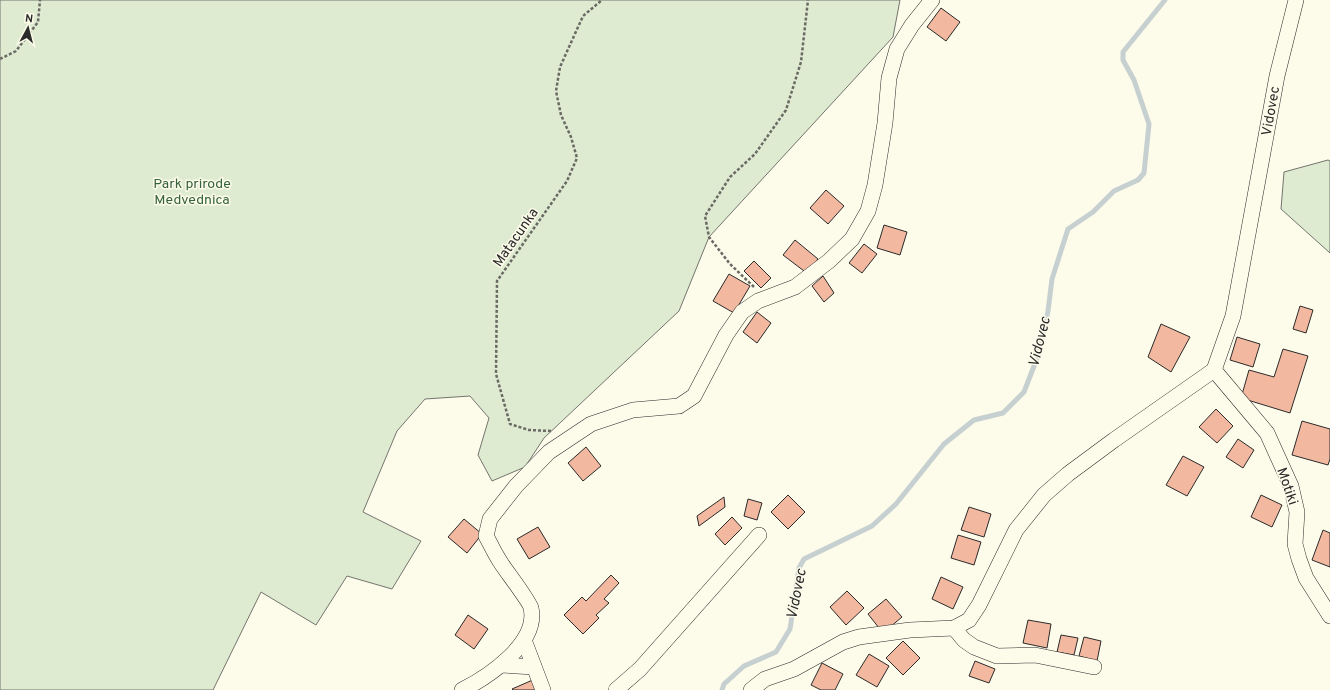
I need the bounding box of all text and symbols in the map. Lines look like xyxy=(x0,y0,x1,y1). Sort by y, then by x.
north arrow xyxy=(8,8,48,48)
text: N xyxy=(24,12,34,26)
street label: Vidovec xyxy=(1259,85,1284,137)
park label: Park prirode Medvednica xyxy=(153,176,231,209)
street label: Matacunka xyxy=(490,205,543,271)
water label: Vidovec xyxy=(1025,314,1056,369)
street label: Motiki xyxy=(1272,466,1301,507)
water label: Vidovec xyxy=(783,567,812,621)

